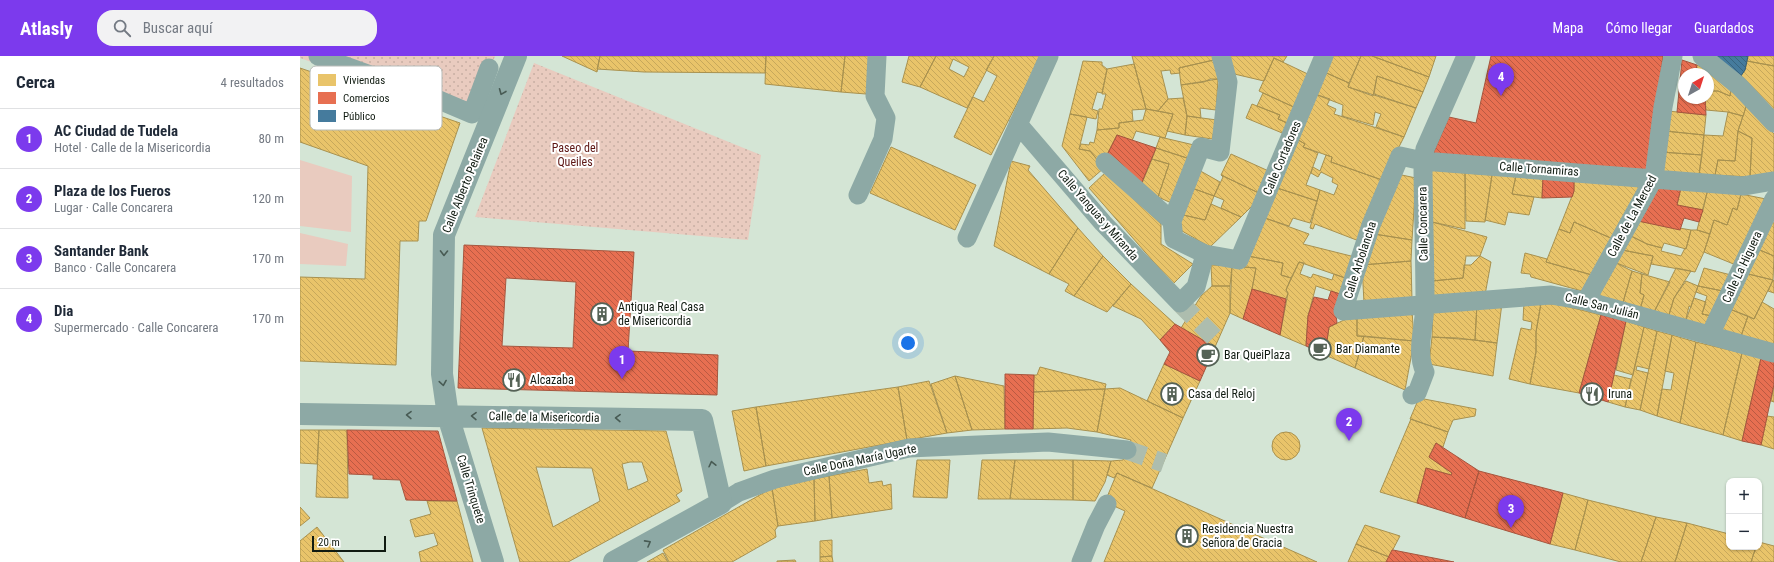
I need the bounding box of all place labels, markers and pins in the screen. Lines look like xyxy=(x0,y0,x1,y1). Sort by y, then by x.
pin: 4 xyxy=(1488,63,1514,96)
place label: Antigua Real Casa de Misericordia xyxy=(618,300,705,328)
building icon: Antigua Real Casa de Misericordia xyxy=(589,301,615,327)
cafe icon: Bar Diamante xyxy=(1307,336,1333,362)
cafe icon: Bar QueiPlaza xyxy=(1195,342,1221,368)
place label: Bar Diamante xyxy=(1336,342,1400,356)
pin: 1 xyxy=(609,346,635,379)
place label: Bar QueiPlaza xyxy=(1224,348,1291,362)
restaurant icon: Alcazaba xyxy=(501,367,527,393)
place label: Alcazaba xyxy=(530,373,574,387)
building icon: Casa del Reloj xyxy=(1159,381,1185,407)
restaurant icon: Iruna xyxy=(1579,381,1605,407)
place label: Casa del Reloj xyxy=(1188,387,1255,401)
place label: Iruna xyxy=(1608,387,1632,401)
pin: 2 xyxy=(1336,408,1362,441)
pin: 3 xyxy=(1498,495,1524,528)
place label: Residencia Nuestra Señora de Gracia xyxy=(1202,522,1294,550)
building icon: Residencia Nuestra Señora de Gracia xyxy=(1174,523,1200,549)

